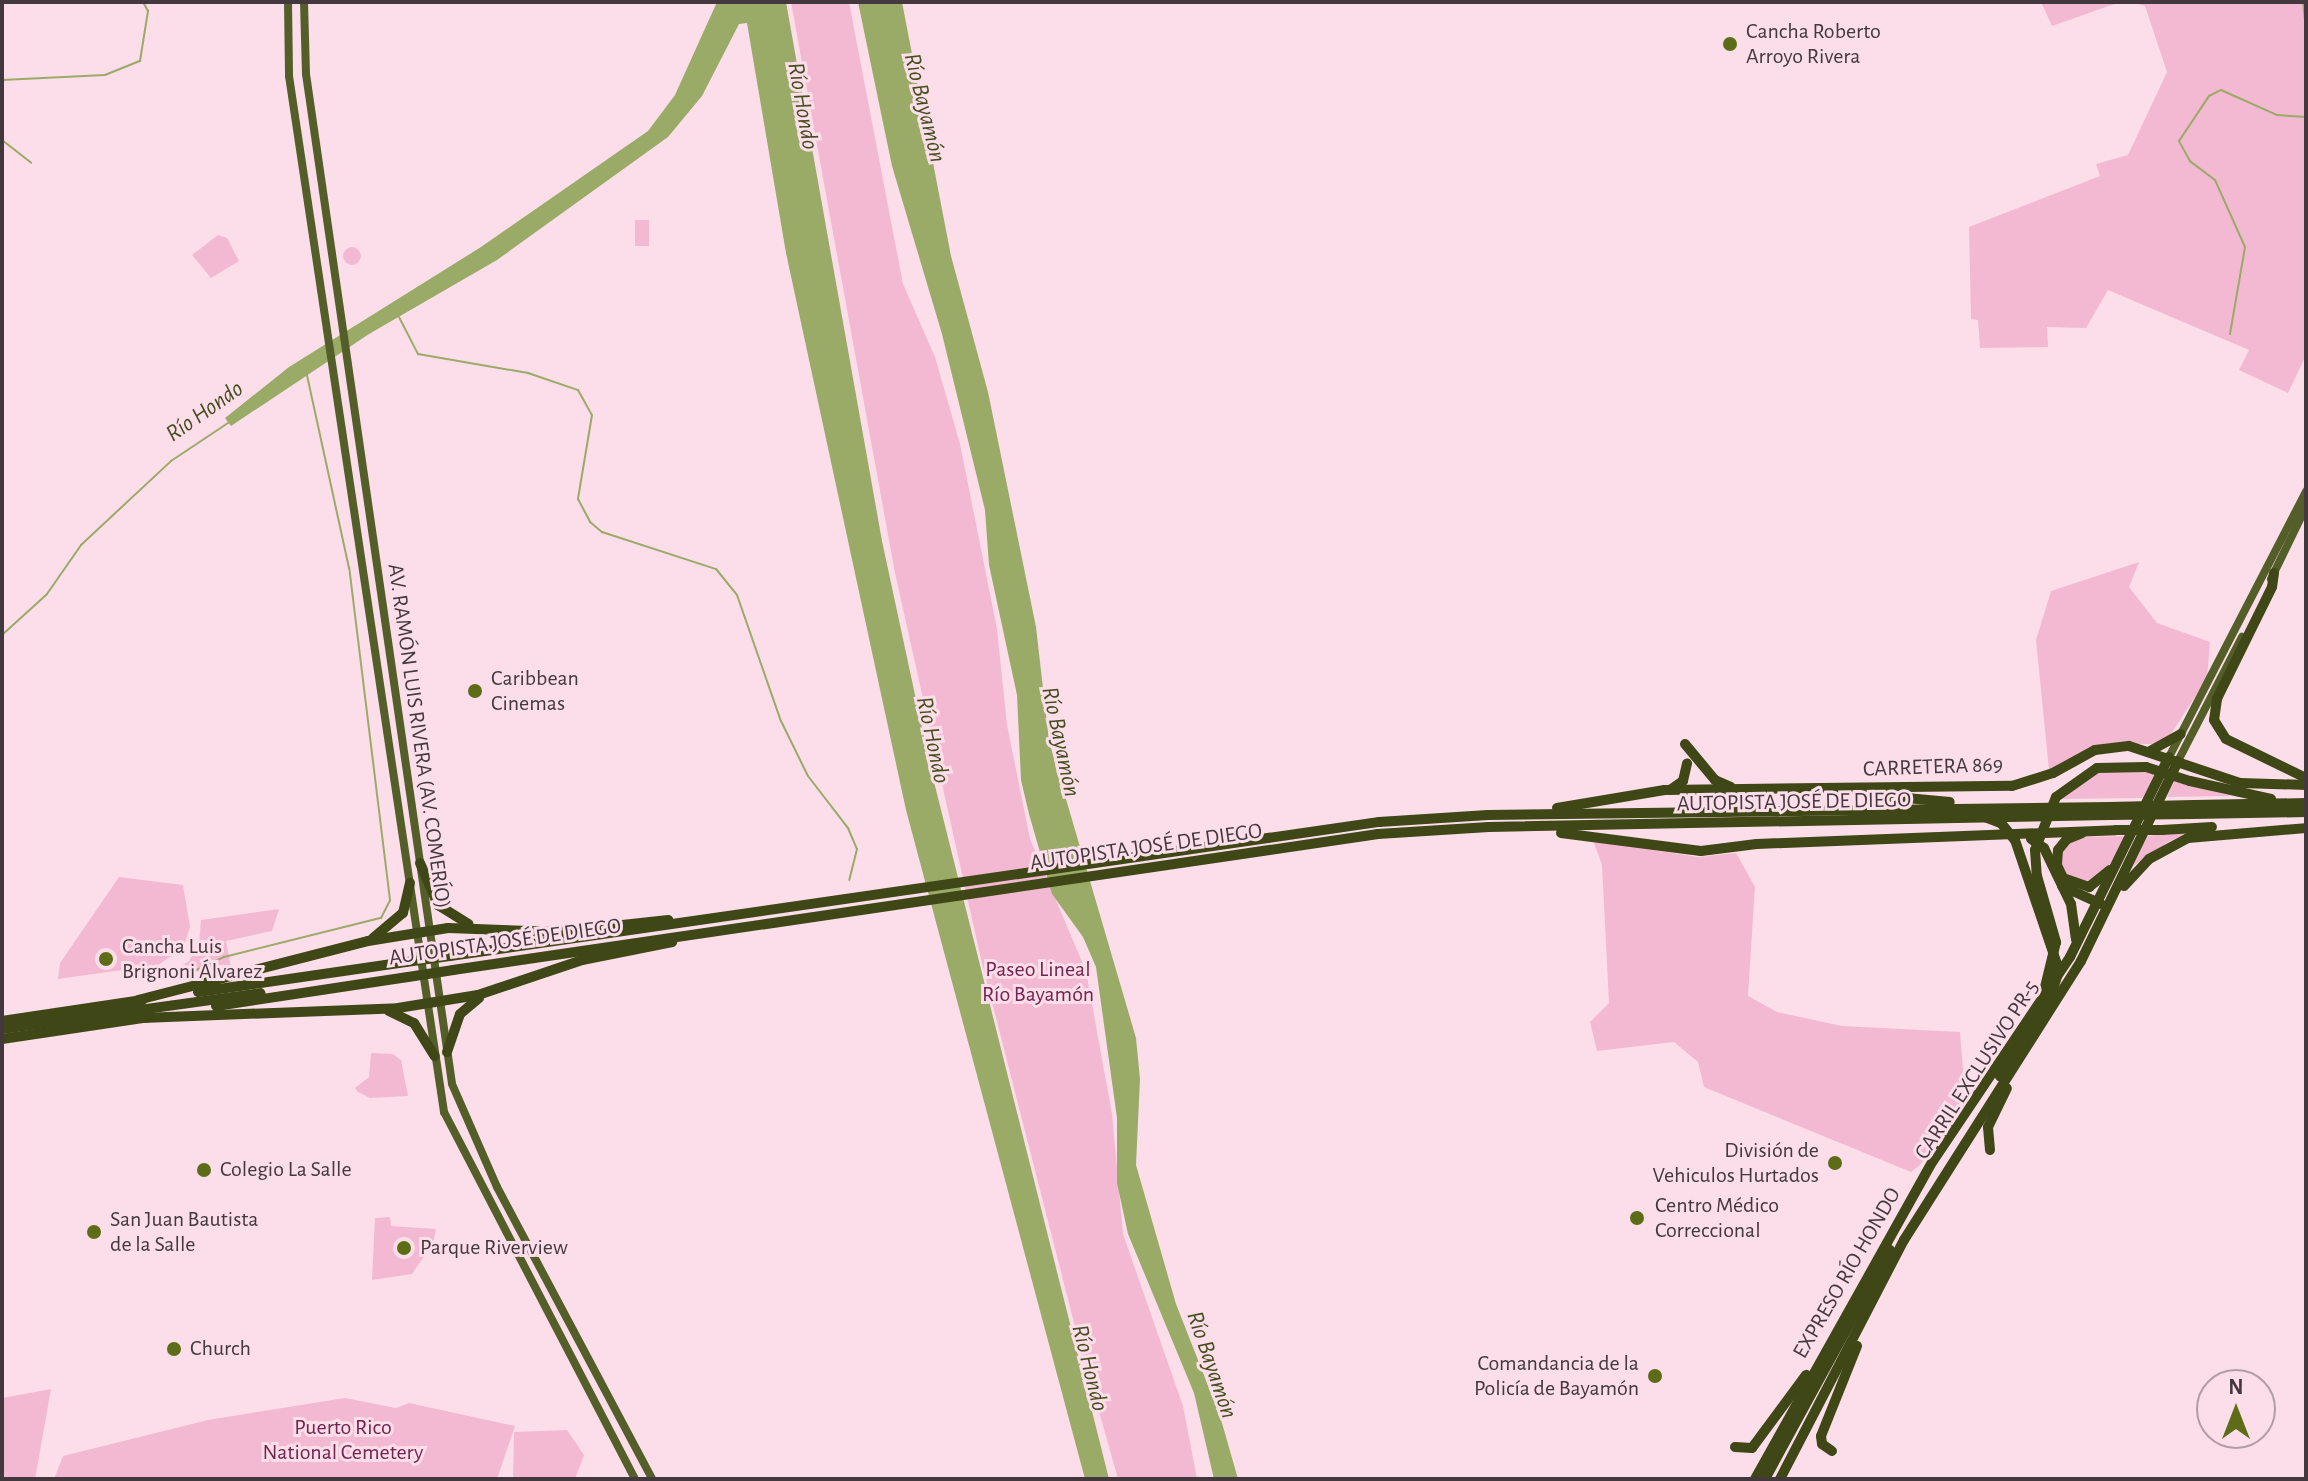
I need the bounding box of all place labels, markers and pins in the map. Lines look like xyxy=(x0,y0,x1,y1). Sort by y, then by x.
place label: Cancha Roberto Arroyo Rivera xyxy=(1746,18,1881,70)
marker: Cancha Roberto Arroyo Rivera xyxy=(1721,35,1739,53)
place label: Caribbean Cinemas xyxy=(491,665,579,716)
marker: Caribbean Cinemas xyxy=(466,682,484,700)
place label: Cancha Luis Brignoni Álvarez xyxy=(122,933,262,984)
marker: Cancha Luis Brignoni Álvarez xyxy=(97,950,115,968)
place label: División de Vehiculos Hurtados xyxy=(1653,1137,1819,1188)
marker: División de Vehiculos Hurtados xyxy=(1826,1154,1844,1172)
place label: Colegio La Salle xyxy=(220,1157,352,1183)
marker: Colegio La Salle xyxy=(195,1161,213,1179)
place label: Centro Médico Correccional xyxy=(1655,1192,1779,1244)
place label: San Juan Bautista de la Salle xyxy=(110,1206,258,1258)
marker: Centro Médico Correccional xyxy=(1626,1207,1648,1229)
marker: San Juan Bautista de la Salle xyxy=(85,1223,103,1241)
place label: Parque Riverview xyxy=(420,1235,568,1261)
marker: Parque Riverview xyxy=(395,1239,413,1257)
place label: Church xyxy=(190,1336,251,1362)
marker: Church xyxy=(165,1340,183,1358)
place label: Comandancia de la Policía de Bayamón xyxy=(1474,1350,1639,1402)
marker: Comandancia de la Policía de Bayamón xyxy=(1646,1367,1664,1385)

